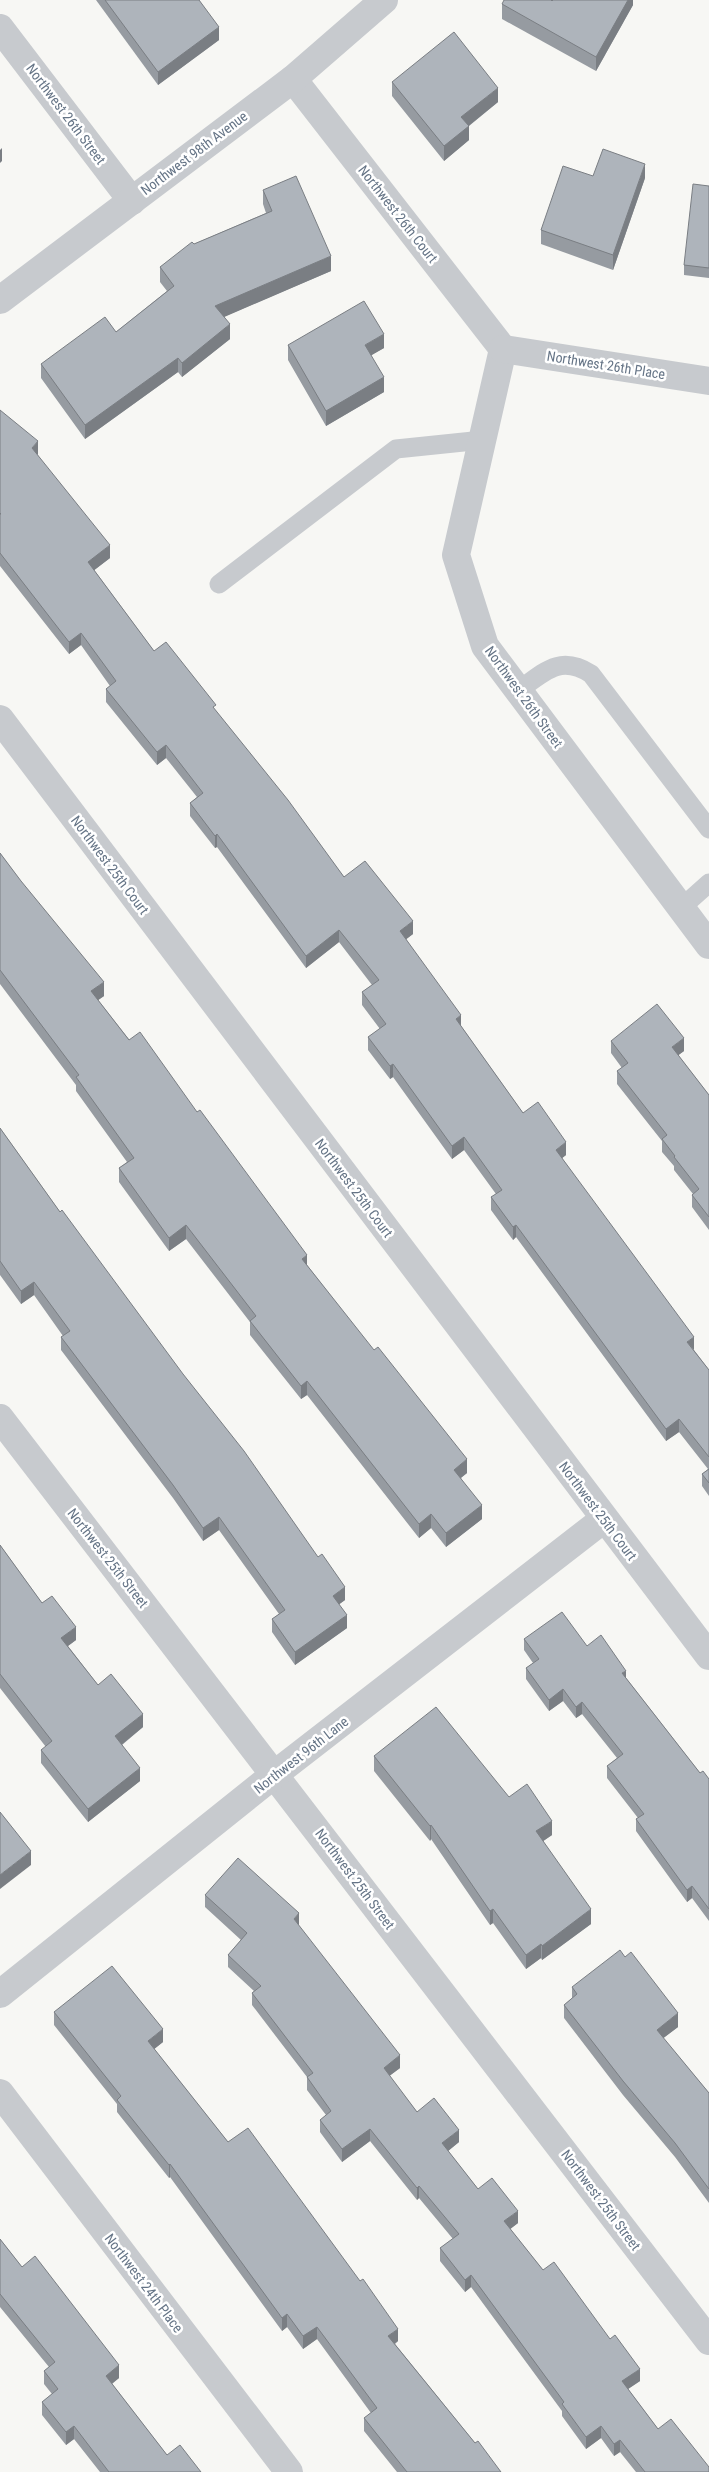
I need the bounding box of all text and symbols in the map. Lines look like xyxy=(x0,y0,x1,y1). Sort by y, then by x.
street label: Northwest 26th Street xyxy=(23,61,109,167)
street label: Northwest 98th Avenue xyxy=(138,108,251,198)
street label: Northwest 26th Court xyxy=(355,162,441,266)
street label: Northwest 26th Place xyxy=(546,348,667,382)
street label: Northwest 26th Street xyxy=(482,643,566,751)
street label: Northwest 25th Court xyxy=(68,813,152,917)
street label: Northwest 25th Court xyxy=(312,1136,396,1240)
street label: Northwest 25th Court xyxy=(556,1459,640,1563)
street label: Northwest 25th Street xyxy=(64,1505,152,1611)
street label: Northwest 96th Lane xyxy=(251,1713,352,1797)
street label: Northwest 25th Street xyxy=(312,1826,398,1932)
street label: Northwest 25th Street xyxy=(558,2147,644,2253)
street label: Northwest 24th Place xyxy=(102,2231,187,2336)

